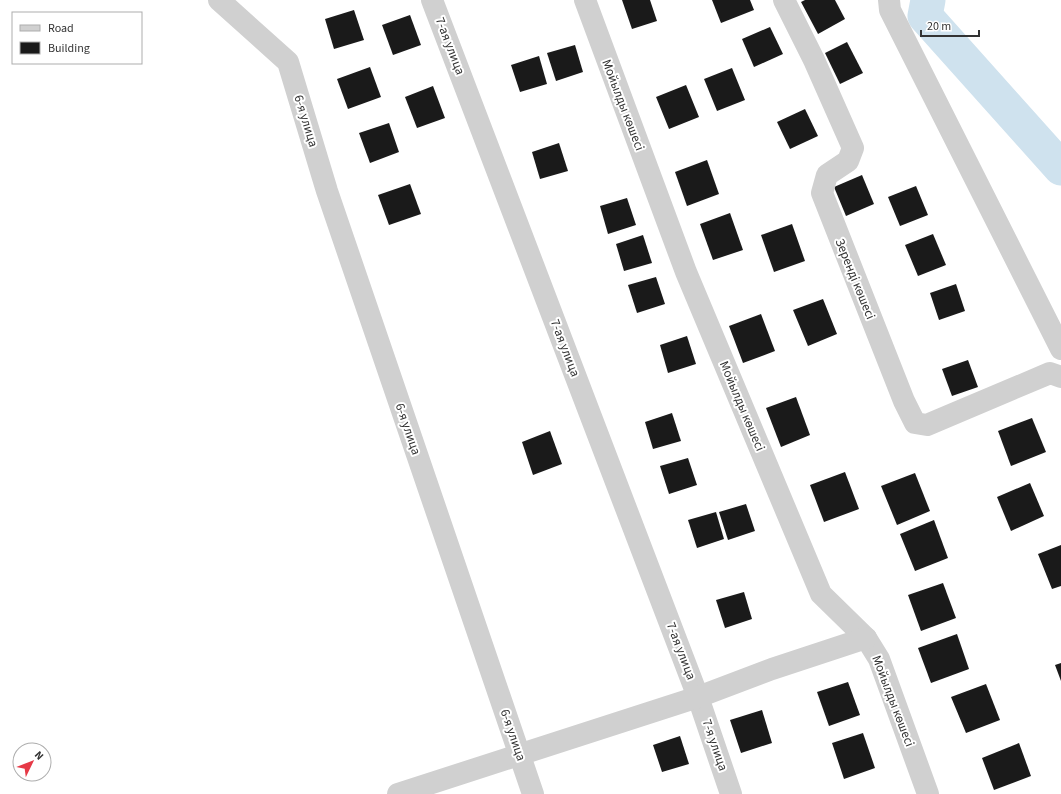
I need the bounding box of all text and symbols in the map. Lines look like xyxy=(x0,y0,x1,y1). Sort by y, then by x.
legend xyxy=(12,12,142,64)
scale bar xyxy=(921,12,979,38)
street label: 7-ая улица xyxy=(431,15,469,77)
text: 20 m xyxy=(927,18,951,35)
text: Road xyxy=(48,20,74,37)
text: Building xyxy=(48,40,90,57)
street label: Мойылды көшесі xyxy=(597,57,649,153)
street label: 6-я улица xyxy=(290,93,322,149)
street label: Зеренді көшесі xyxy=(831,236,879,322)
street label: 7-ая улица xyxy=(546,317,584,379)
street label: Мойылды көшесі xyxy=(715,358,769,454)
street label: 6-я улица xyxy=(391,401,425,457)
street label: 7-ая улица xyxy=(662,620,700,682)
street label: Мойылды көшесі xyxy=(867,653,919,749)
street label: 6-я улица xyxy=(496,707,530,763)
street label: 7-я улица xyxy=(698,717,732,773)
north arrow xyxy=(12,742,52,782)
text: N xyxy=(31,748,47,763)

